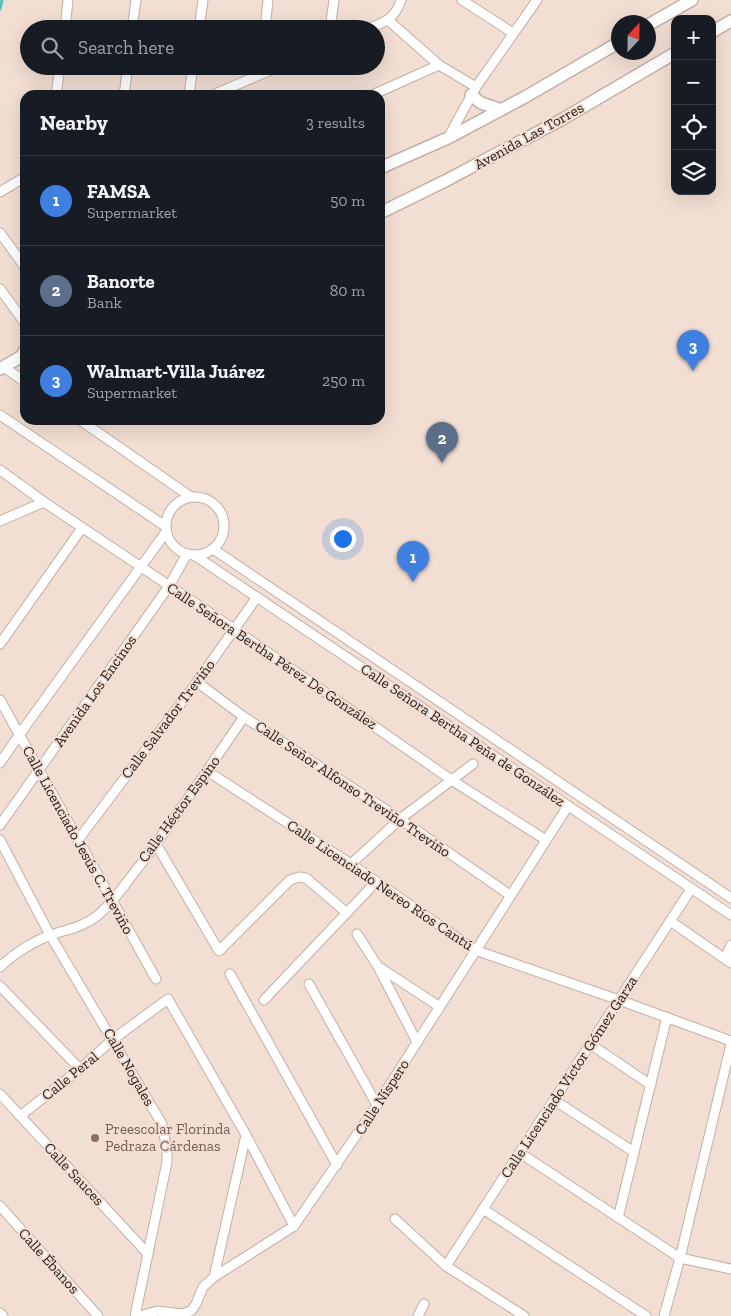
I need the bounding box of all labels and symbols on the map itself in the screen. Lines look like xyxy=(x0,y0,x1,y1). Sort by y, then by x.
north arrow xyxy=(611,15,656,60)
street label: Avenida Las Torres xyxy=(471,98,587,174)
pin: 3 xyxy=(677,330,709,371)
pin: 2 xyxy=(426,422,458,463)
your location xyxy=(330,526,356,552)
pin: 1 xyxy=(397,541,429,582)
street label: Calle Señora Bertha Pérez De González xyxy=(163,579,381,733)
street label: Avenida Los Encinos xyxy=(50,632,140,750)
street label: Calle Salvador Treviño xyxy=(117,656,219,782)
street label: Calle Señora Bertha Peña de González xyxy=(357,660,569,810)
street label: Calle Señor Alfonso Treviño Treviño xyxy=(252,717,454,861)
street label: Calle Licenciado Jesús C. Treviño xyxy=(19,743,138,938)
street label: Calle Héctor Espino xyxy=(134,752,224,866)
street label: Calle Licenciado Nereo Ríos Cantú xyxy=(283,816,477,955)
street label: Calle Licenciado Víctor Gómez Garza xyxy=(497,973,641,1181)
street label: Calle Nogales xyxy=(99,1025,159,1109)
street label: Calle Peral xyxy=(38,1048,102,1104)
street label: Calle Níspero xyxy=(351,1056,413,1138)
place label: Preescolar Florinda Pedraza Cárdenas xyxy=(105,1120,231,1155)
marker: Preescolar Florinda Pedraza Cárdenas xyxy=(89,1132,101,1144)
street label: Calle Sauces xyxy=(40,1139,108,1209)
street label: Calle Ébanos xyxy=(15,1224,83,1298)

